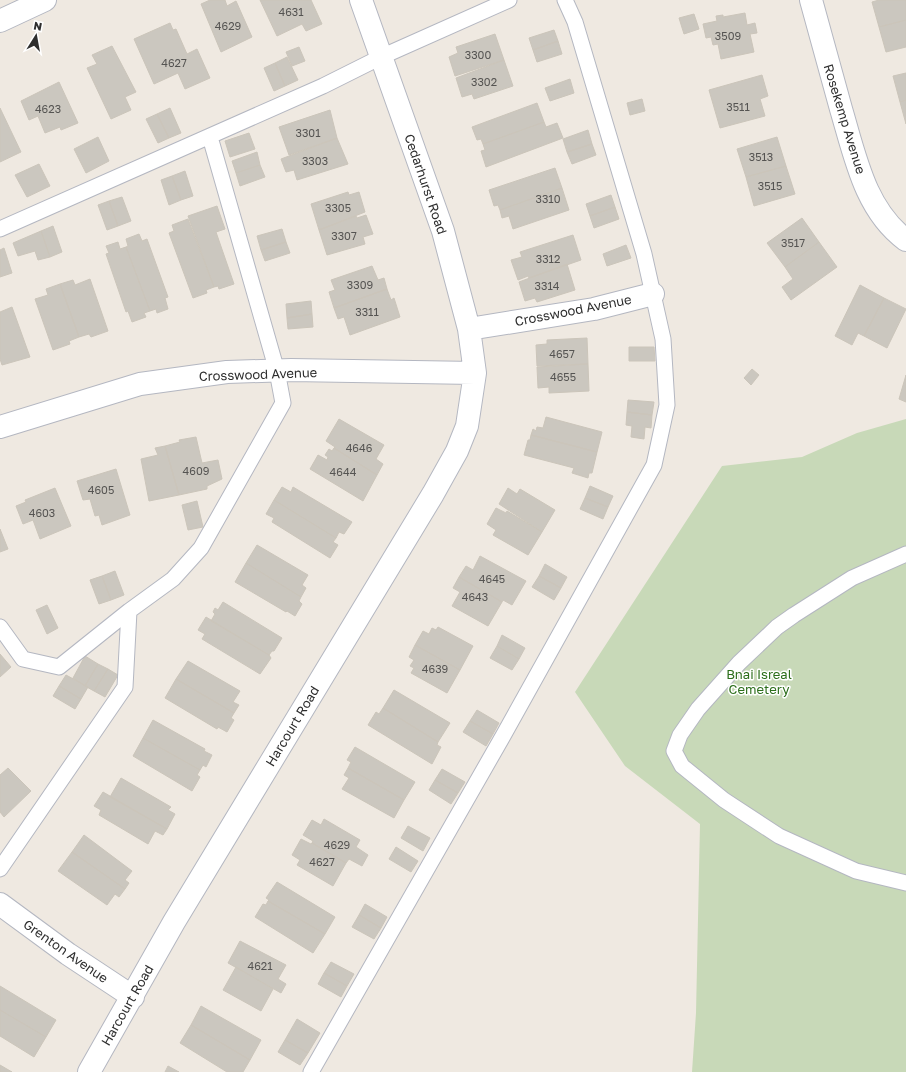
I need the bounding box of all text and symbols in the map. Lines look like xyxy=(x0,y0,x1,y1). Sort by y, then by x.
house number: 4631 xyxy=(278,5,304,18)
north arrow xyxy=(16,16,56,56)
text: N xyxy=(33,19,43,33)
house number: 4629 xyxy=(215,19,241,32)
house number: 3509 xyxy=(715,29,741,42)
house number: 3300 xyxy=(465,48,491,61)
house number: 4627 xyxy=(161,56,187,69)
street label: Rosekemp Avenue xyxy=(821,62,869,176)
house number: 3302 xyxy=(471,75,497,88)
house number: 3511 xyxy=(726,100,750,113)
house number: 4623 xyxy=(35,102,61,115)
house number: 3301 xyxy=(295,126,321,139)
street label: Cedarhurst Road xyxy=(401,132,451,236)
house number: 3513 xyxy=(749,150,773,163)
house number: 3303 xyxy=(302,154,328,167)
house number: 3515 xyxy=(758,179,782,192)
house number: 3310 xyxy=(535,192,561,205)
house number: 3305 xyxy=(325,201,351,214)
house number: 3307 xyxy=(331,229,357,242)
house number: 3517 xyxy=(781,236,805,249)
house number: 3312 xyxy=(536,252,560,265)
house number: 3309 xyxy=(347,278,373,291)
house number: 3314 xyxy=(535,279,560,292)
street label: Crosswood Avenue xyxy=(513,291,633,329)
house number: 3311 xyxy=(355,305,379,318)
house number: 4657 xyxy=(549,347,575,360)
street label: Crosswood Avenue xyxy=(199,364,317,384)
house number: 4655 xyxy=(550,370,576,383)
house number: 4646 xyxy=(346,441,373,454)
house number: 4609 xyxy=(183,464,209,477)
house number: 4644 xyxy=(330,465,357,478)
house number: 4605 xyxy=(88,483,114,496)
house number: 4603 xyxy=(29,506,55,519)
house number: 4645 xyxy=(479,572,505,585)
house number: 4643 xyxy=(462,590,488,603)
house number: 4639 xyxy=(422,662,448,675)
park label: Bnai Isreal Cemetery xyxy=(726,666,792,697)
street label: Harcourt Road xyxy=(262,683,322,769)
house number: 4629 xyxy=(324,838,350,851)
house number: 4627 xyxy=(309,855,335,868)
street label: Grenton Avenue xyxy=(21,916,111,986)
house number: 4621 xyxy=(247,959,273,972)
street label: Harcourt Road xyxy=(97,962,157,1048)

